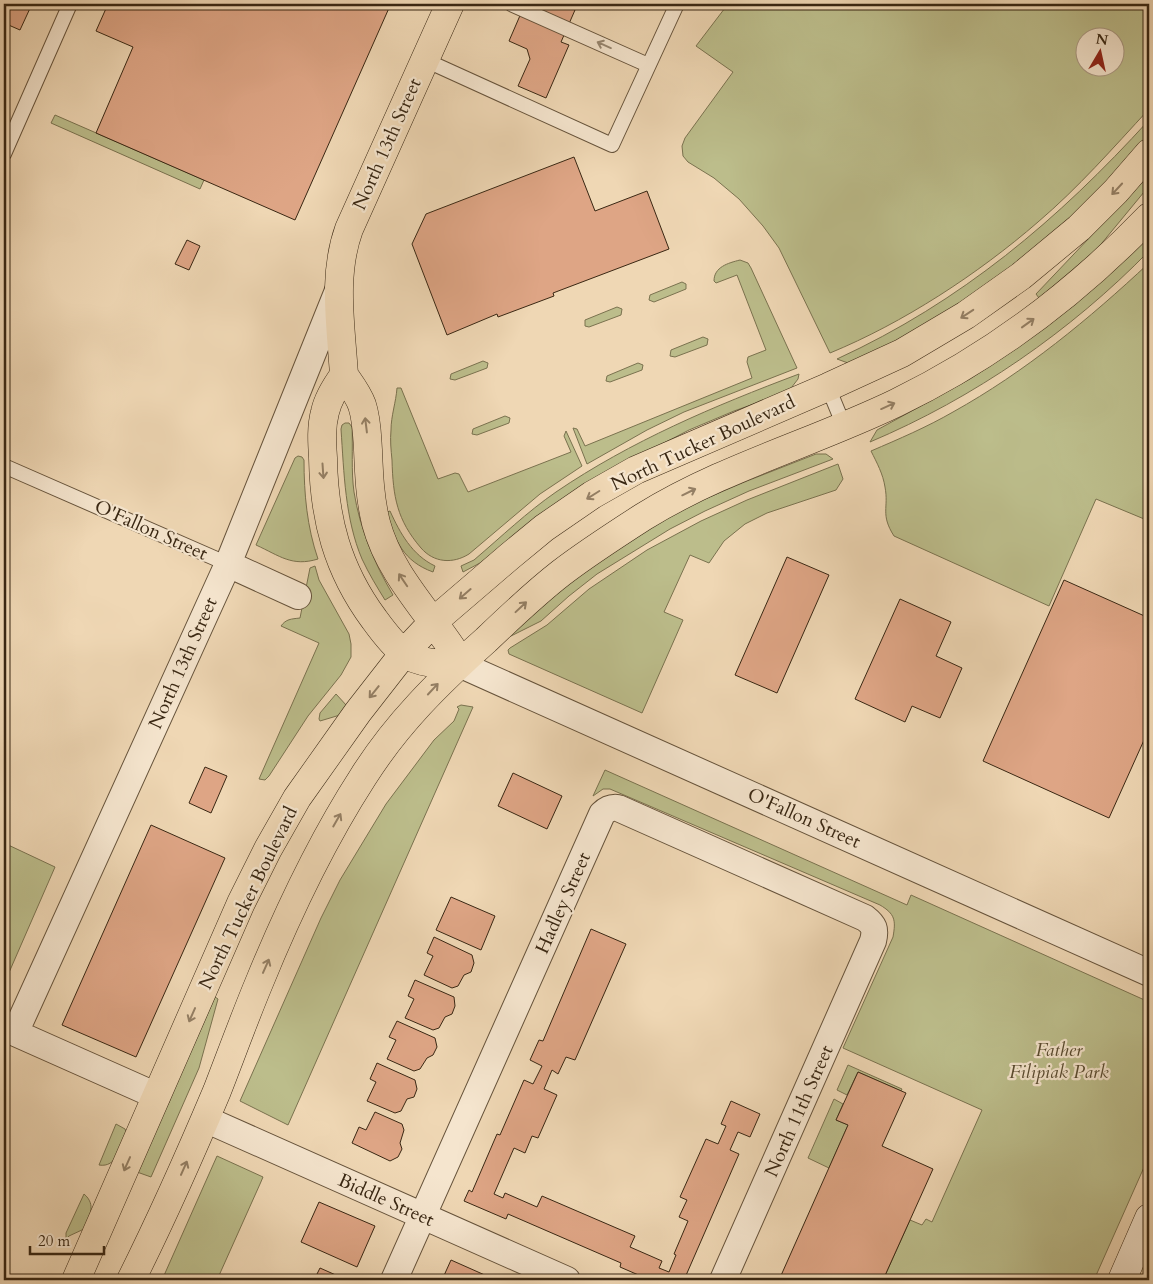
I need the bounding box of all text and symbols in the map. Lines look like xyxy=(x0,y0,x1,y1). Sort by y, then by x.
north arrow xyxy=(1076,28,1126,78)
text: N xyxy=(1094,29,1109,50)
one-way arrow xyxy=(597,40,612,50)
street label: North 13th Street xyxy=(346,74,428,214)
one-way arrow xyxy=(1111,183,1123,196)
one-way arrow xyxy=(960,309,974,319)
one-way arrow xyxy=(1021,318,1034,329)
street label: North Tucker Boulevard xyxy=(607,389,799,497)
one-way arrow xyxy=(880,401,895,411)
one-way arrow xyxy=(361,417,371,433)
one-way arrow xyxy=(319,463,328,479)
one-way arrow xyxy=(681,487,696,496)
one-way arrow xyxy=(587,490,601,500)
street label: O'Fallon Street xyxy=(90,493,212,567)
one-way arrow xyxy=(398,573,408,587)
one-way arrow xyxy=(459,588,472,599)
street label: North 13th Street xyxy=(142,593,224,733)
one-way arrow xyxy=(515,601,528,613)
one-way arrow xyxy=(427,683,438,696)
one-way arrow xyxy=(368,685,380,698)
street label: O'Fallon Street xyxy=(743,781,865,855)
street label: North Tucker Boulevard xyxy=(192,802,304,994)
one-way arrow xyxy=(333,814,343,828)
street label: Hadley Street xyxy=(529,848,597,958)
one-way arrow xyxy=(261,959,271,974)
one-way arrow xyxy=(187,1007,197,1022)
park label: Father Filipiak Park xyxy=(1009,1037,1109,1085)
street label: North 11th Street xyxy=(758,1041,840,1181)
one-way arrow xyxy=(121,1156,131,1171)
one-way arrow xyxy=(179,1161,189,1176)
street label: Biddle Street xyxy=(334,1167,438,1233)
scale bar xyxy=(30,1224,104,1256)
text: 20 m xyxy=(38,1231,70,1251)

